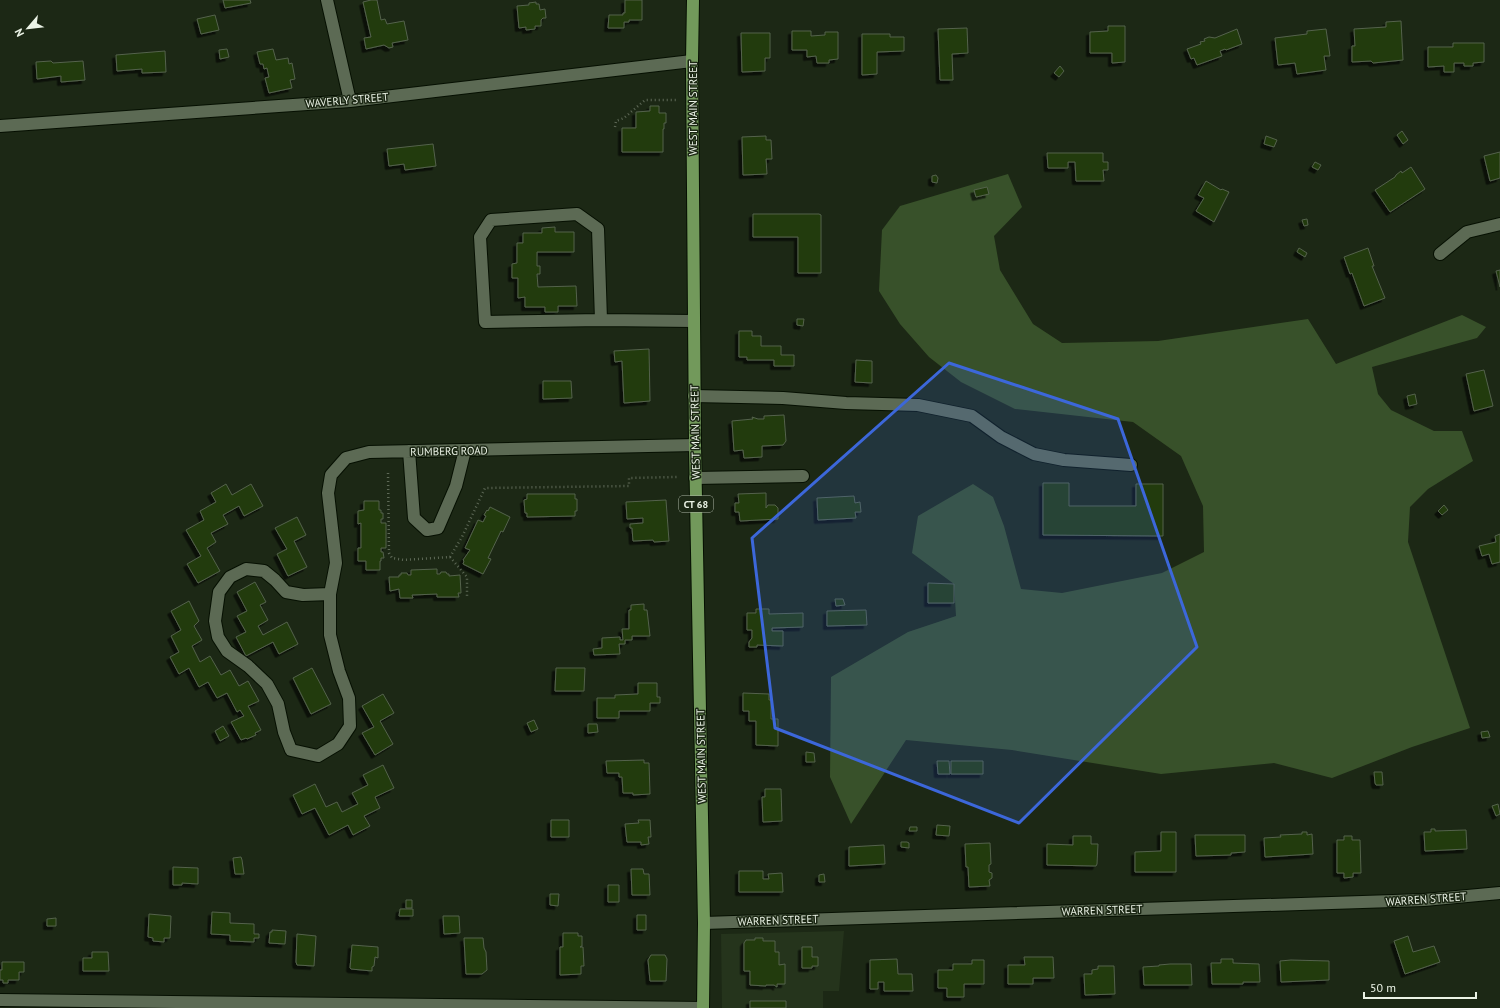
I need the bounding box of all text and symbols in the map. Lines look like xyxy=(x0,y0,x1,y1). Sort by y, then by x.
north arrow xyxy=(8,8,48,48)
text: N xyxy=(11,26,27,39)
street label: WEST MAIN STREET xyxy=(686,61,700,155)
street label: WAVERLY STREET xyxy=(305,89,389,111)
street label: WEST MAIN STREET xyxy=(687,385,703,479)
street label: RUMBERG ROAD xyxy=(410,443,488,459)
road number: CT 68 xyxy=(679,496,713,512)
street label: WEST MAIN STREET xyxy=(693,709,709,803)
street label: WARREN STREET xyxy=(1385,889,1467,909)
street label: WARREN STREET xyxy=(1061,902,1143,918)
street label: WARREN STREET xyxy=(737,912,819,928)
scale bar xyxy=(1364,974,1476,1000)
text: 50 m xyxy=(1370,980,1396,995)

